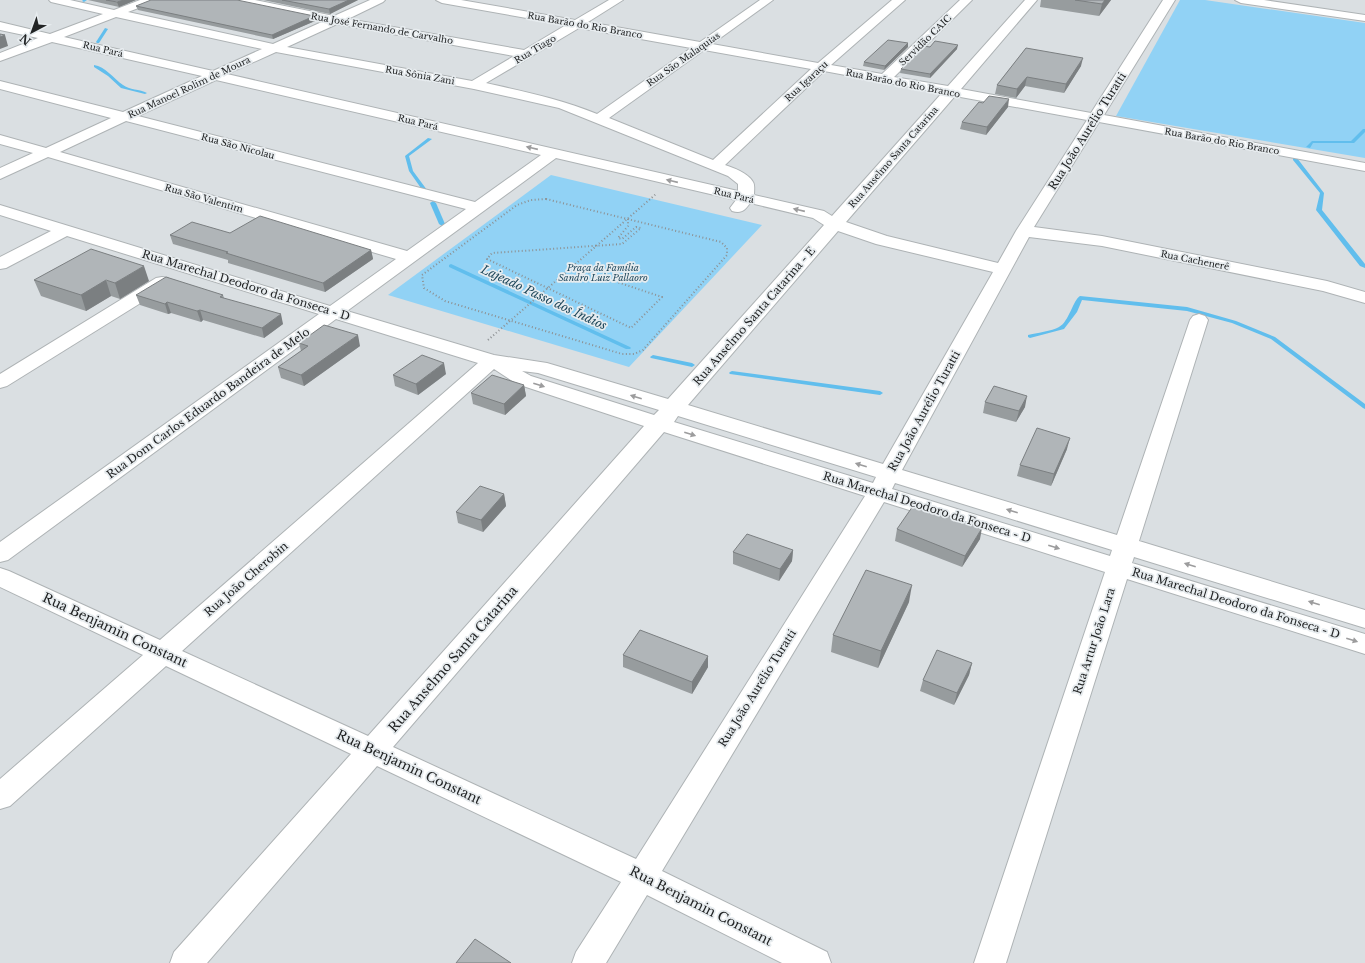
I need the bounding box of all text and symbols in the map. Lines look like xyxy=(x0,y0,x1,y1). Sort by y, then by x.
street label: Rua Barão do Rio Branco xyxy=(527,9,643,41)
street label: Rua José Fernando de Carvalho xyxy=(310,10,454,46)
north arrow xyxy=(12,12,52,52)
street label: Servidão CAIC xyxy=(897,12,953,68)
text: N xyxy=(16,30,34,48)
street label: Rua São Malaquias xyxy=(644,30,722,88)
street label: Rua Tiago xyxy=(512,32,558,66)
street label: Rua Pará xyxy=(82,39,124,59)
street label: Rua Manoel Rolim de Moura xyxy=(126,54,252,120)
street label: Rua Igaraçu xyxy=(782,58,830,104)
street label: Rua Sônia Zani xyxy=(384,63,456,87)
street label: Rua Barão do Rio Branco xyxy=(845,66,961,100)
street label: Rua João Aurélio Turatti xyxy=(1045,69,1129,192)
street label: Rua Anselmo Santa Catarina xyxy=(846,104,940,210)
street label: Rua Pará xyxy=(397,112,439,132)
street label: Rua Barão do Rio Branco xyxy=(1164,125,1280,157)
street label: Rua São Nicolau xyxy=(200,131,276,161)
one-way arrow xyxy=(526,145,538,151)
one-way arrow xyxy=(666,177,678,183)
street label: Rua São Valentim xyxy=(164,182,245,215)
street label: Rua Pará xyxy=(713,185,755,205)
one-way arrow xyxy=(793,207,805,213)
street label: Rua Anselmo Santa Catarina - E xyxy=(690,244,818,388)
street label: Rua Marechal Deodoro da Fonseca - D xyxy=(140,247,352,323)
street label: Rua Cachenerê xyxy=(1160,248,1230,272)
water label: Lajeado Passo dos Índios xyxy=(478,260,610,333)
park label: Praça da Família Sandro Luiz Pallaoro xyxy=(558,262,648,283)
street label: Rua Dom Carlos Eduardo Bandeira de Melo xyxy=(104,325,312,481)
street label: Rua João Aurélio Turatti xyxy=(885,348,963,474)
one-way arrow xyxy=(534,382,546,388)
one-way arrow xyxy=(629,394,641,400)
one-way arrow xyxy=(684,431,696,437)
one-way arrow xyxy=(855,462,867,468)
street label: Rua Marechal Deodoro da Fonseca - D xyxy=(821,469,1033,545)
one-way arrow xyxy=(1006,508,1018,514)
street label: Rua João Cherobin xyxy=(201,539,291,619)
one-way arrow xyxy=(1049,544,1061,550)
one-way arrow xyxy=(1184,562,1196,568)
street label: Rua Marechal Deodoro da Fonseca - D xyxy=(1130,565,1342,641)
street label: Rua Anselmo Santa Catarina xyxy=(385,582,522,736)
street label: Rua Artur João Lara xyxy=(1070,585,1118,696)
street label: Rua Benjamin Constant xyxy=(40,589,190,671)
one-way arrow xyxy=(1308,600,1320,606)
street label: Rua João Aurélio Turatti xyxy=(715,626,799,749)
one-way arrow xyxy=(1347,637,1359,643)
street label: Rua Benjamin Constant xyxy=(334,726,484,808)
street label: Rua Benjamin Constant xyxy=(627,863,775,950)

